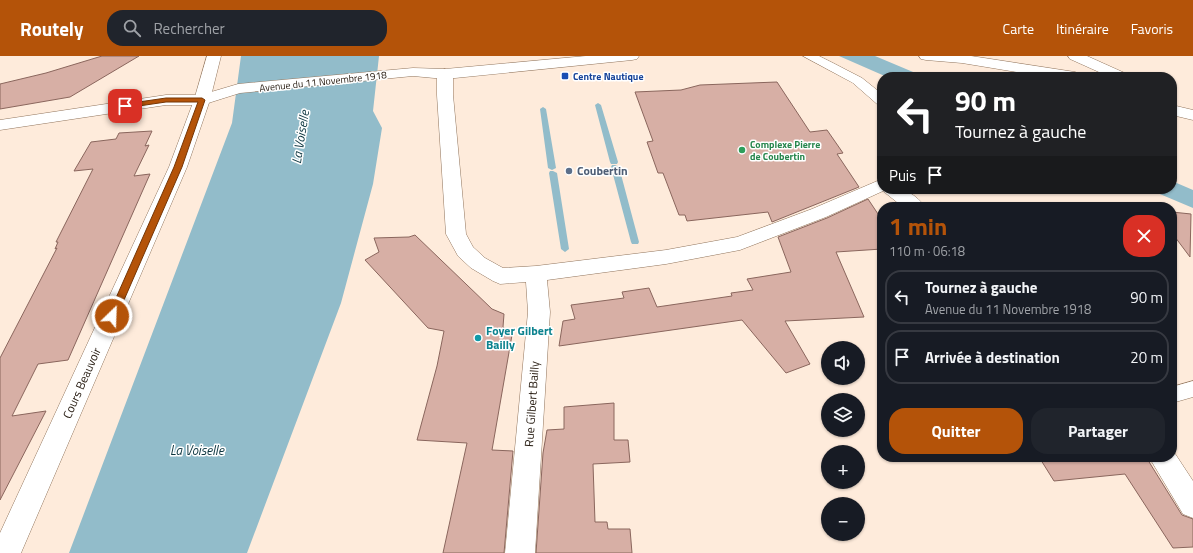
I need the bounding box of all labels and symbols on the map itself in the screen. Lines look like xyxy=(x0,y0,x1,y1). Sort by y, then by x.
street label: Avenue du 11 Novembre 1918 xyxy=(259,67,388,96)
place label: Centre Nautique xyxy=(573,69,644,84)
marker: Centre Nautique xyxy=(560,71,570,81)
pin xyxy=(108,89,142,123)
water label: La Voiselle xyxy=(286,108,314,165)
place label: Complexe Pierre de Coubertin xyxy=(750,137,820,164)
marker: Complexe Pierre de Coubertin xyxy=(737,145,747,155)
place label: Coubertin xyxy=(577,161,628,180)
marker: Coubertin xyxy=(564,166,574,176)
position arrow xyxy=(91,295,133,337)
place label: Foyer Gilbert Bailly xyxy=(486,321,553,354)
marker: Foyer Gilbert Bailly xyxy=(473,333,483,343)
street label: Cours Beauvoir xyxy=(57,344,106,421)
street label: Rue Gilbert Bailly xyxy=(519,360,544,448)
water label: La Voiselle xyxy=(170,440,225,460)

